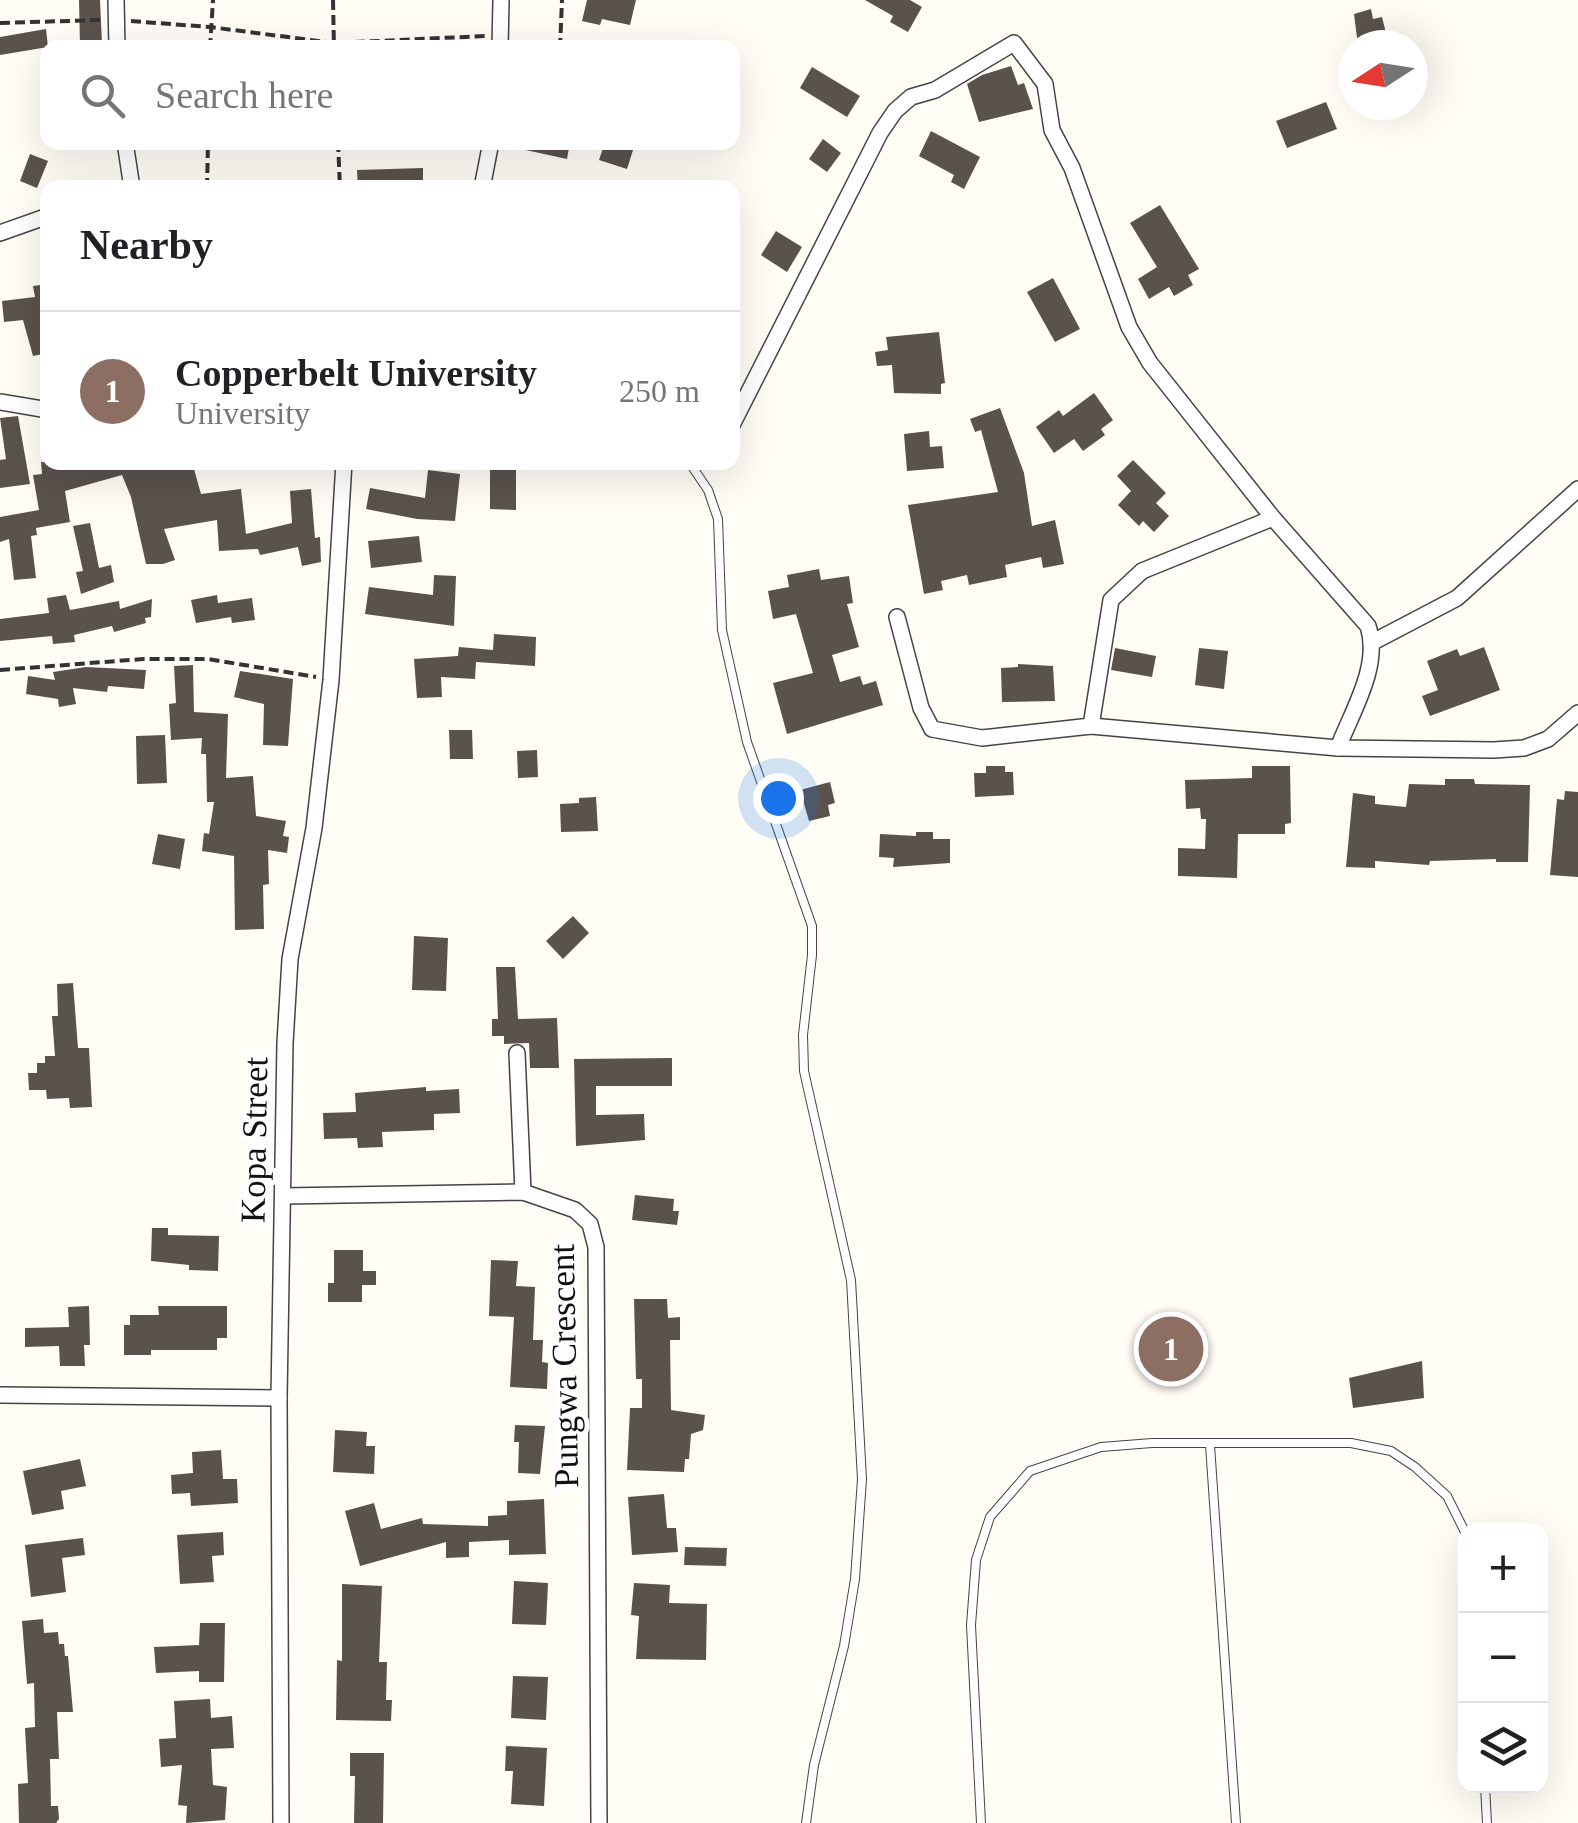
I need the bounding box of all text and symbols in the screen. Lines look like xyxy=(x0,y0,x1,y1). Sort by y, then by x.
north arrow xyxy=(1338,30,1428,120)
search box xyxy=(40,40,740,150)
icon: search xyxy=(75,68,130,123)
text: Search here xyxy=(155,74,333,116)
text: Nearby xyxy=(80,222,213,268)
text: Copperbelt University xyxy=(175,352,537,394)
text: 1 xyxy=(105,373,121,409)
text: 250 m xyxy=(619,373,700,409)
text: University xyxy=(175,395,310,431)
your location xyxy=(753,773,804,824)
street label: Kopa Street xyxy=(234,1056,275,1223)
street label: Pungwa Crescent xyxy=(543,1243,586,1488)
pin: 1 xyxy=(1138,1312,1204,1386)
map controls xyxy=(1458,1523,1548,1793)
button: + xyxy=(1458,1523,1548,1613)
button: − xyxy=(1458,1613,1548,1703)
button: layers xyxy=(1458,1703,1548,1793)

